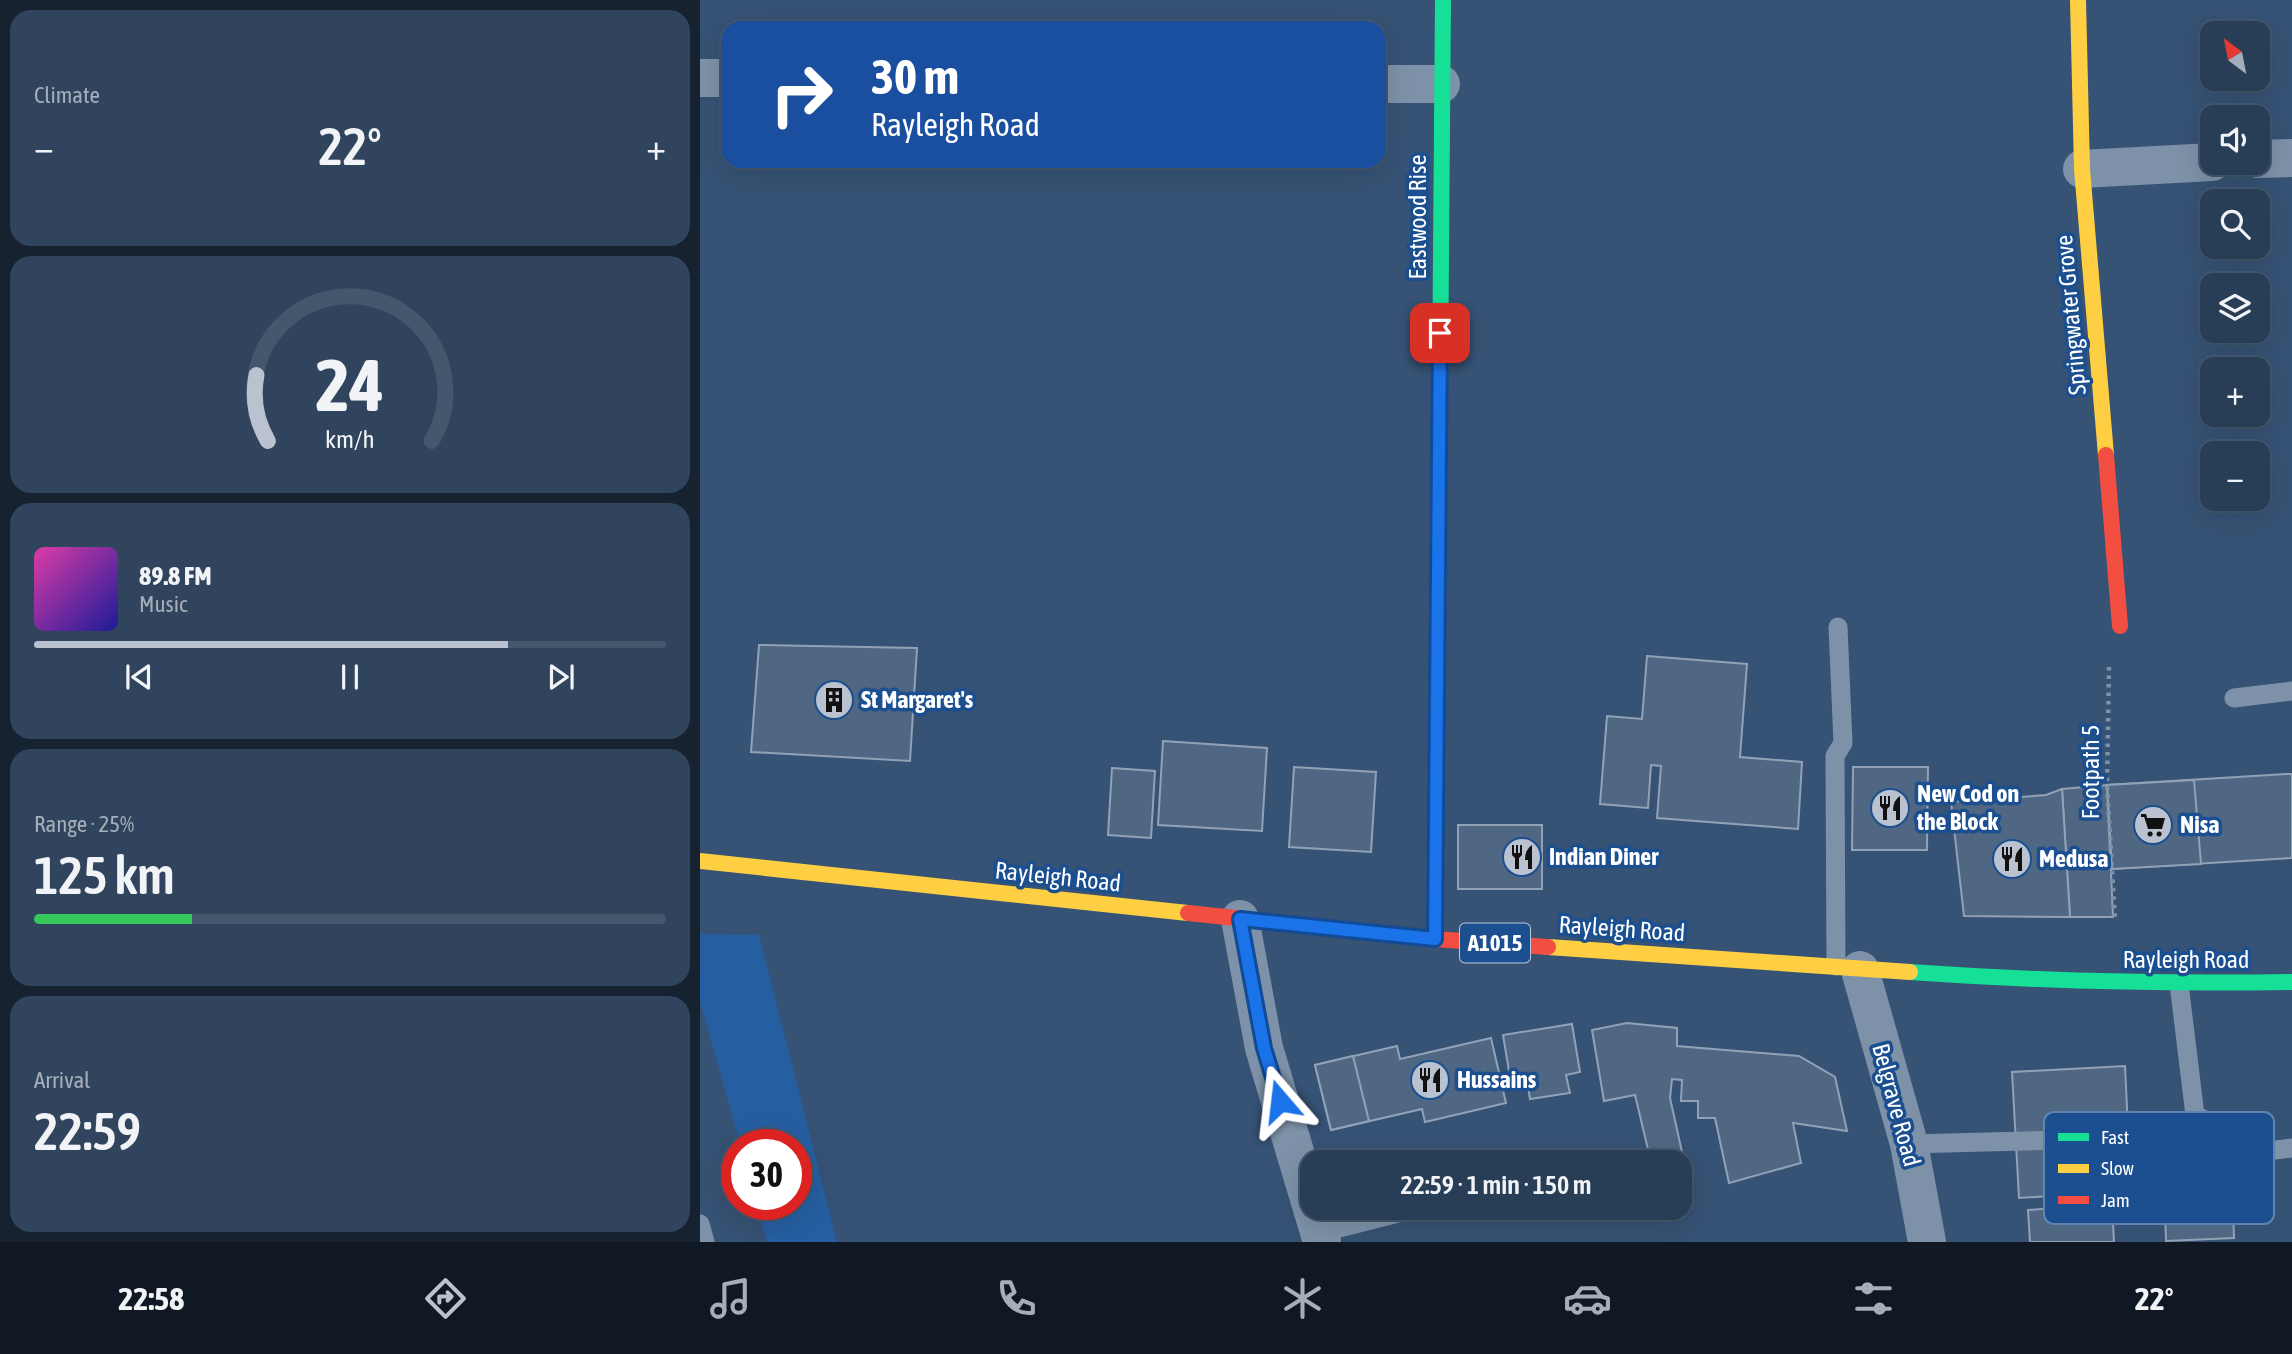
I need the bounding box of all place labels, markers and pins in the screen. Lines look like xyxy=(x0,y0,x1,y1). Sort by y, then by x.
pin xyxy=(1410,303,1470,363)
building icon: St Margaret's xyxy=(813,679,855,721)
place label: St Margaret's xyxy=(861,686,974,713)
place label: New Cod on the Block xyxy=(1916,780,2019,835)
restaurant icon: New Cod on the Block xyxy=(1869,787,1911,829)
supermarket icon: Nisa xyxy=(2132,804,2174,846)
place label: Nisa xyxy=(2180,811,2219,838)
restaurant icon: Indian Diner xyxy=(1501,836,1543,878)
restaurant icon: Medusa xyxy=(1991,838,2033,880)
place label: Indian Diner xyxy=(1549,843,1659,870)
place label: Medusa xyxy=(2039,845,2108,872)
restaurant icon: Hussains xyxy=(1409,1059,1451,1101)
place label: Hussains xyxy=(1457,1066,1537,1093)

